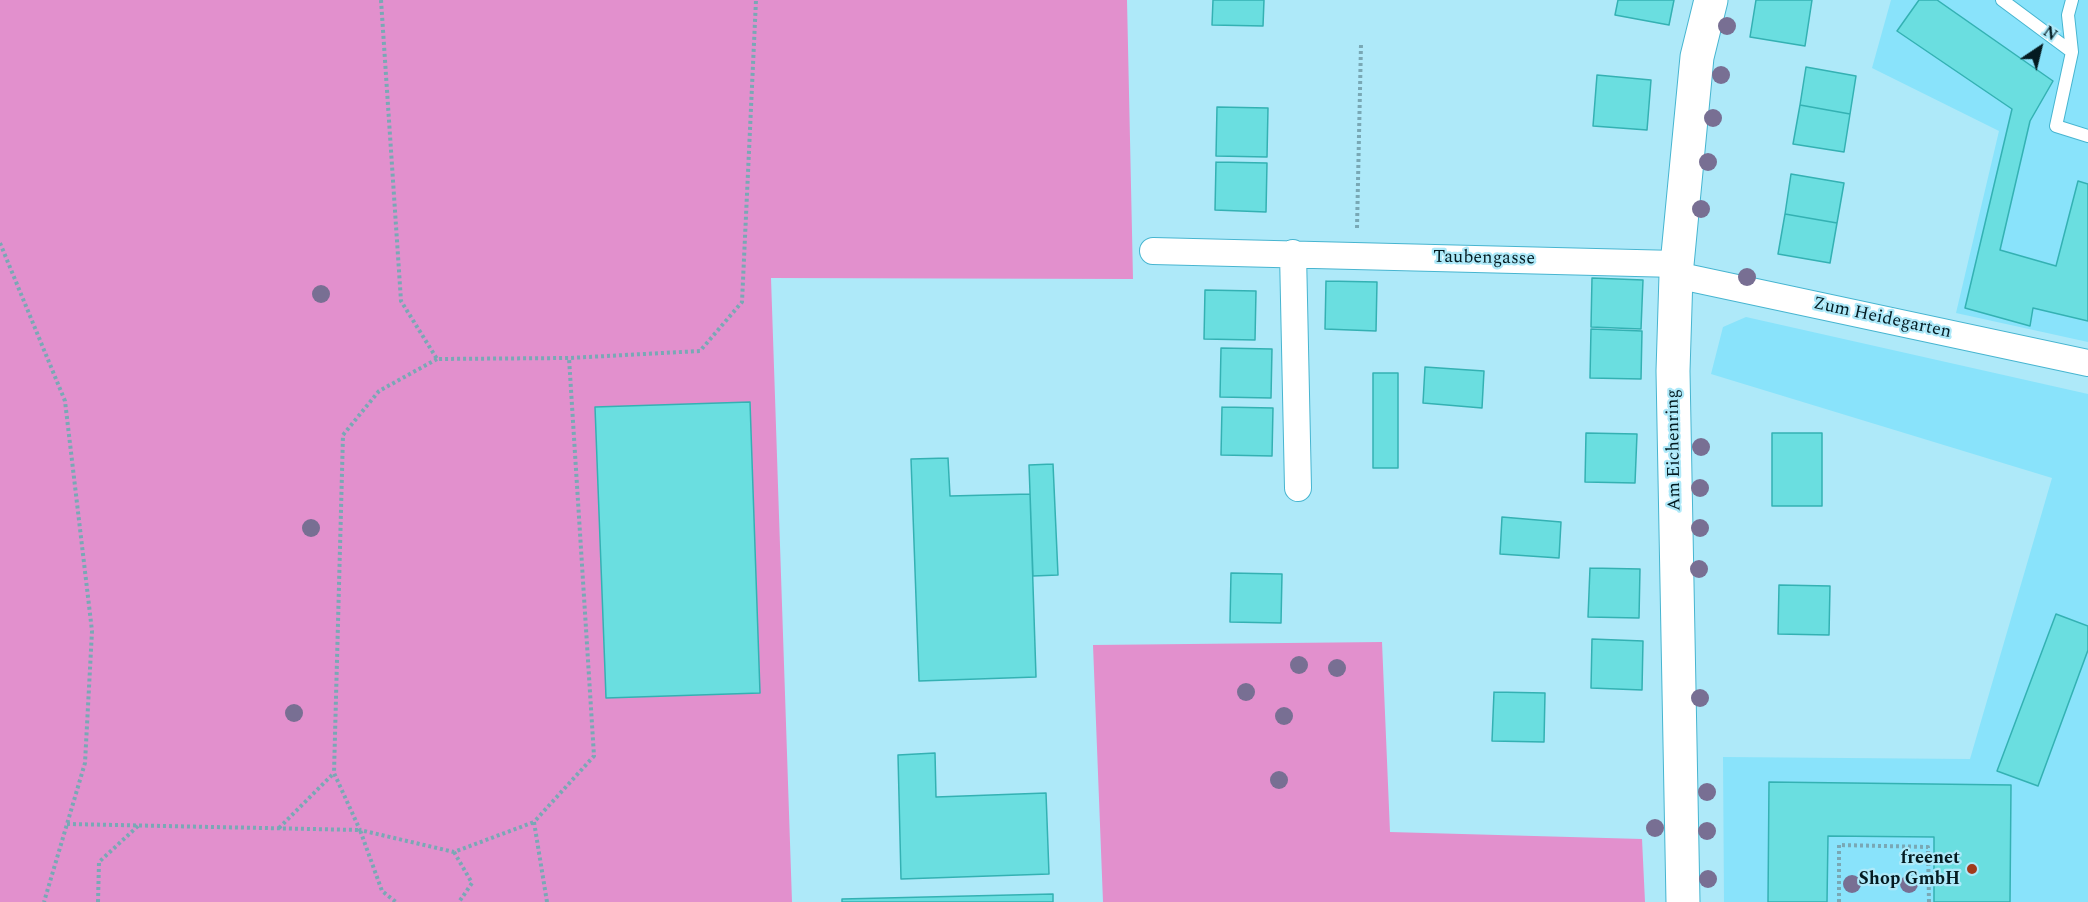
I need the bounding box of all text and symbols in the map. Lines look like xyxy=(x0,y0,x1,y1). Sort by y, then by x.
north arrow xyxy=(2010,18,2070,78)
text: N xyxy=(2038,20,2063,47)
street label: Taubengasse xyxy=(1433,247,1535,271)
street label: Zum Heidegarten xyxy=(1811,294,1953,344)
street label: Am Eichenring xyxy=(1663,389,1687,511)
place label: freenet Shop GmbH xyxy=(1858,848,1960,890)
marker: freenet Shop GmbH xyxy=(1965,862,1979,876)

